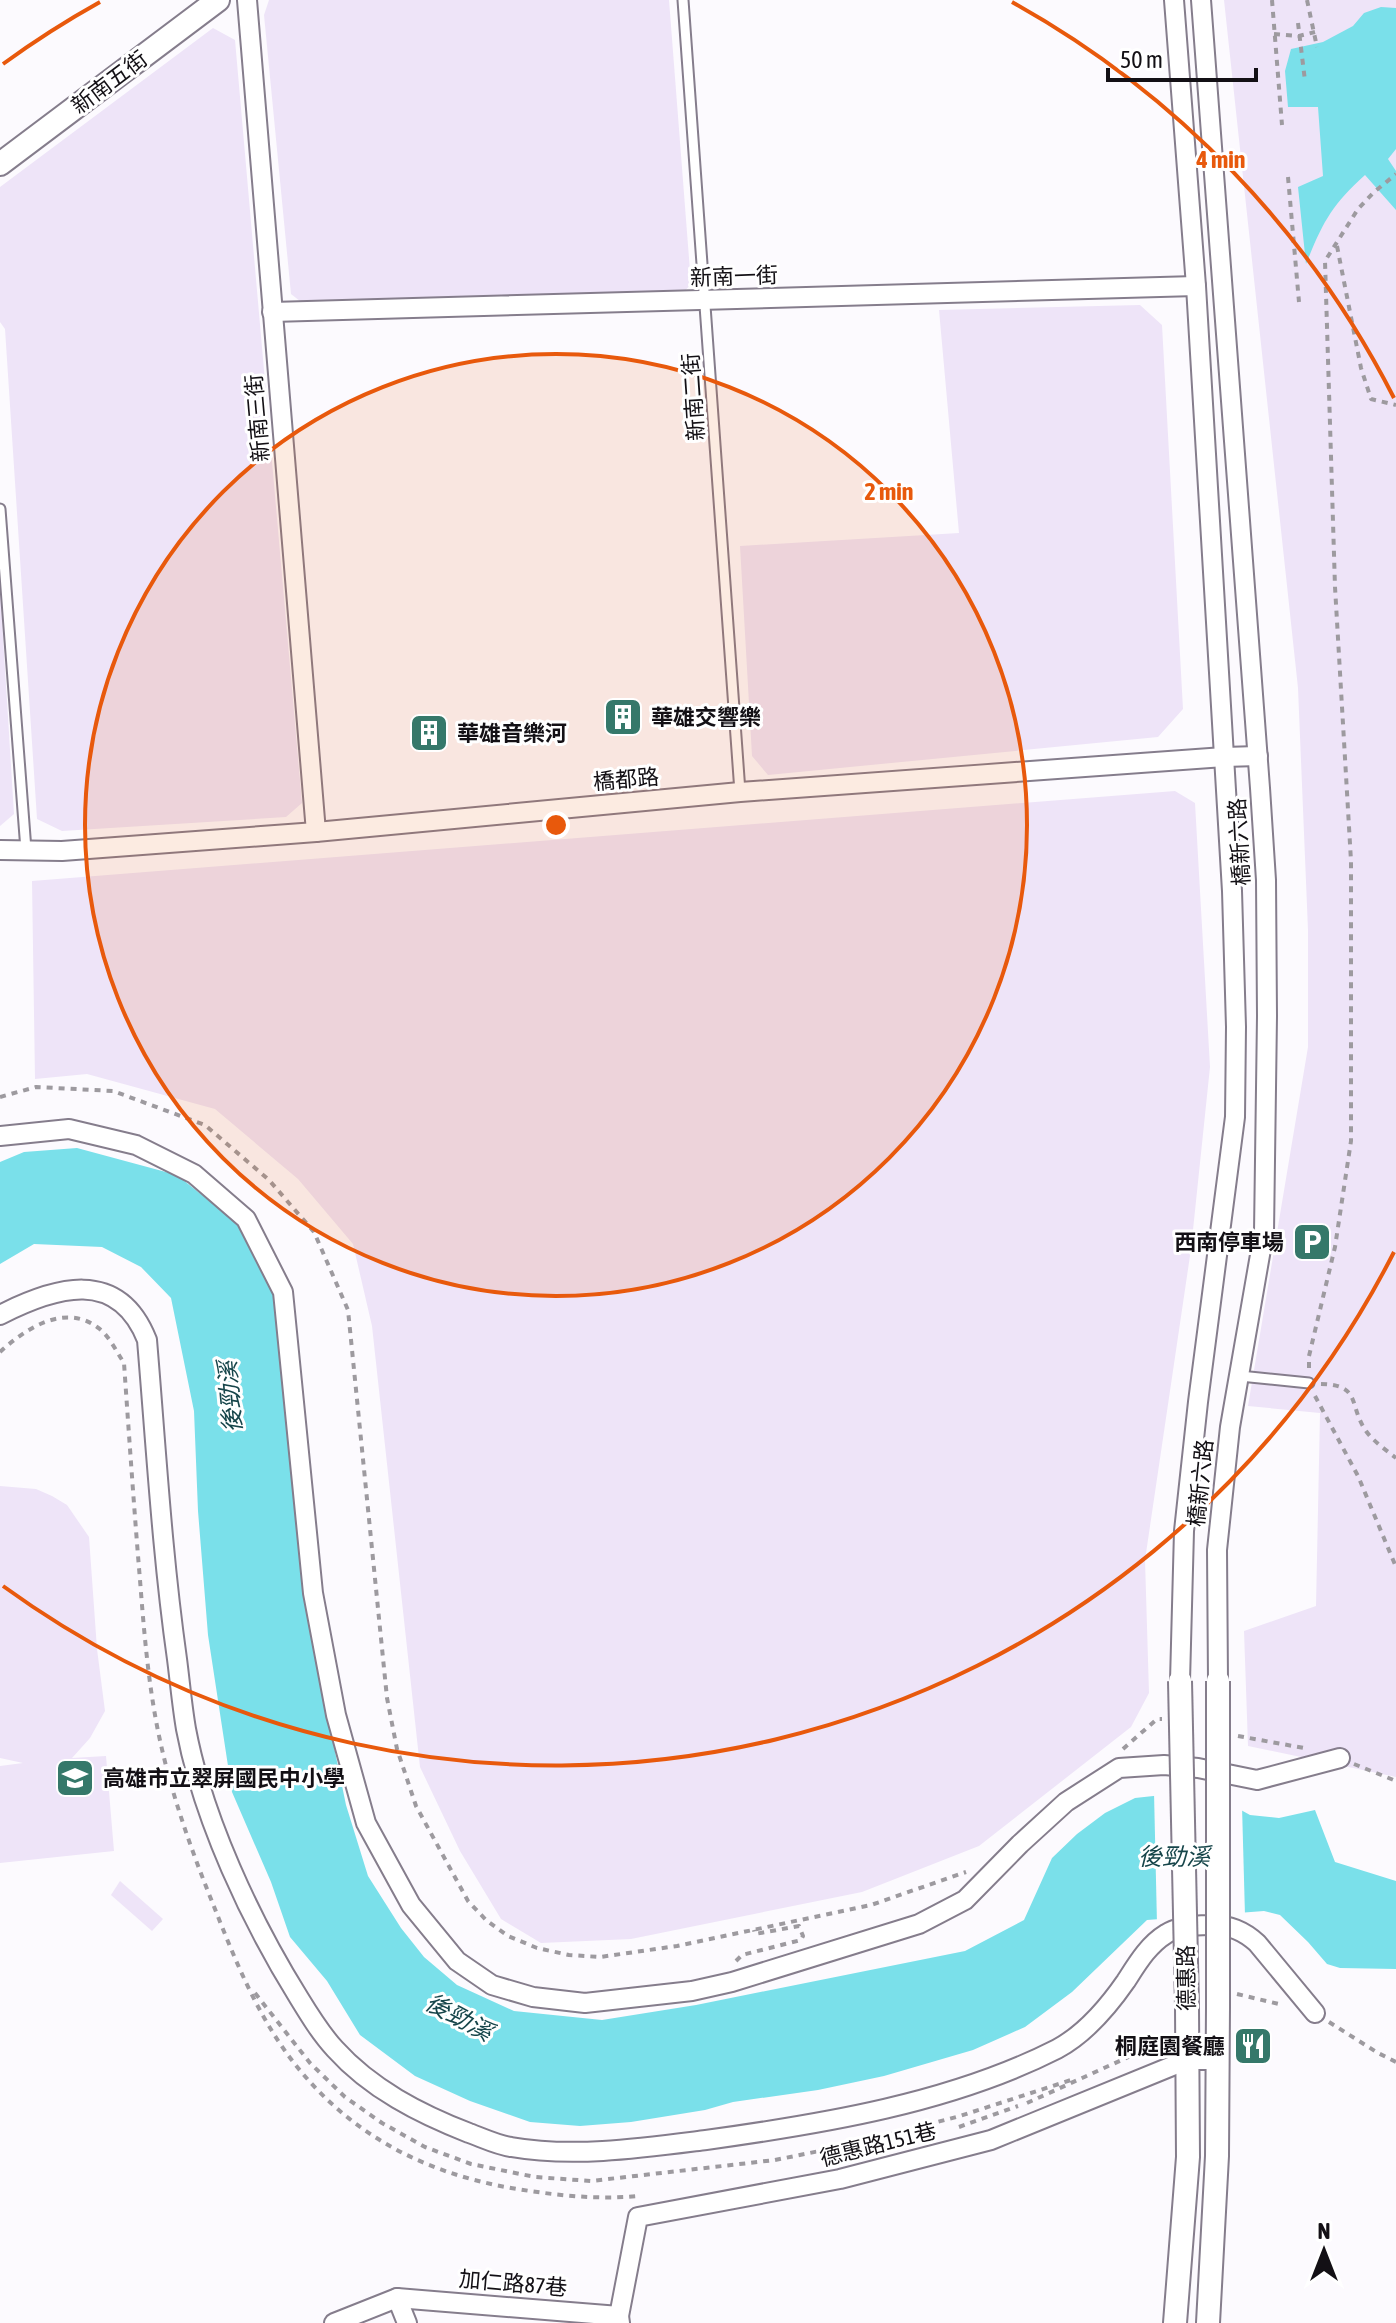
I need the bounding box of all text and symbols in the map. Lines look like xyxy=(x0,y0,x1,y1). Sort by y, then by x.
scale bar xyxy=(1108,32,1256,82)
street label: 新南五街 xyxy=(66,45,152,119)
text: 50 m xyxy=(1120,46,1163,73)
text: 4 min xyxy=(1195,146,1246,173)
street label: 新南一街 xyxy=(690,261,778,291)
street label: 新南二街 xyxy=(677,352,709,442)
street label: 新南三街 xyxy=(240,373,274,463)
text: 2 min xyxy=(864,478,914,505)
building icon: 華雄交響樂 xyxy=(602,696,644,738)
place label: 華雄交響樂 xyxy=(651,704,761,730)
building icon: 華雄音樂河 xyxy=(408,712,450,754)
place label: 華雄音樂河 xyxy=(457,720,567,746)
street label: 橋都路 xyxy=(592,763,660,795)
street label: 橋新六路 xyxy=(1224,797,1254,887)
centre of rings xyxy=(542,811,570,839)
parking icon: 西南停車場 xyxy=(1291,1221,1333,1263)
place label: 西南停車場 xyxy=(1174,1229,1284,1255)
water label: 後勁溪 xyxy=(213,1357,247,1434)
street label: 橋新六路 xyxy=(1182,1438,1218,1528)
school or university icon: 高雄市立翠屏國民中小學 xyxy=(54,1757,96,1799)
place label: 高雄市立翠屏國民中小學 xyxy=(103,1765,345,1791)
water label: 後勁溪 xyxy=(1138,1843,1213,1870)
street label: 德惠路 xyxy=(1172,1945,1200,2011)
water label: 後勁溪 xyxy=(421,1988,500,2047)
restaurant icon: 桐庭園餐廳 xyxy=(1232,2025,1274,2067)
place label: 桐庭園餐廳 xyxy=(1115,2033,1225,2059)
street label: 德惠路151巷 xyxy=(817,2117,939,2171)
north arrow xyxy=(1284,2211,1364,2291)
text: N xyxy=(1318,2218,1330,2244)
street label: 加仁路87巷 xyxy=(458,2265,568,2301)

